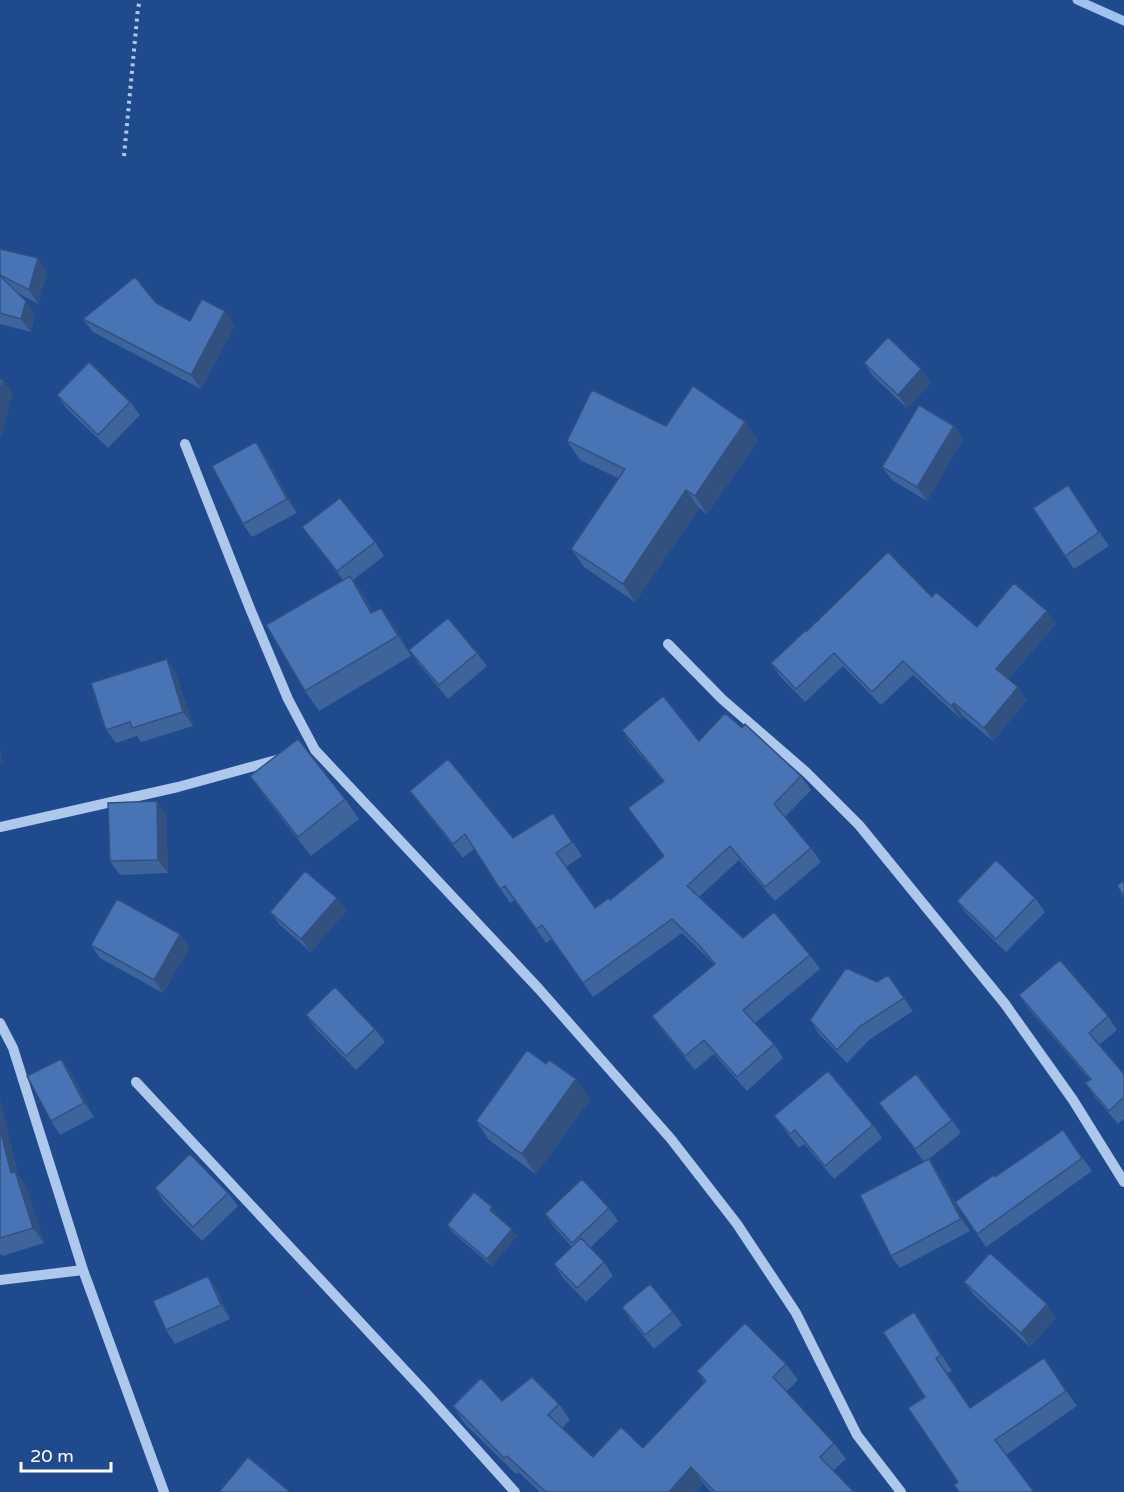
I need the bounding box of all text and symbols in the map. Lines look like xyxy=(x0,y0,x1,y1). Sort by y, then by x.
scale bar xyxy=(21,1435,111,1473)
text: 20 m xyxy=(30,1445,74,1467)

